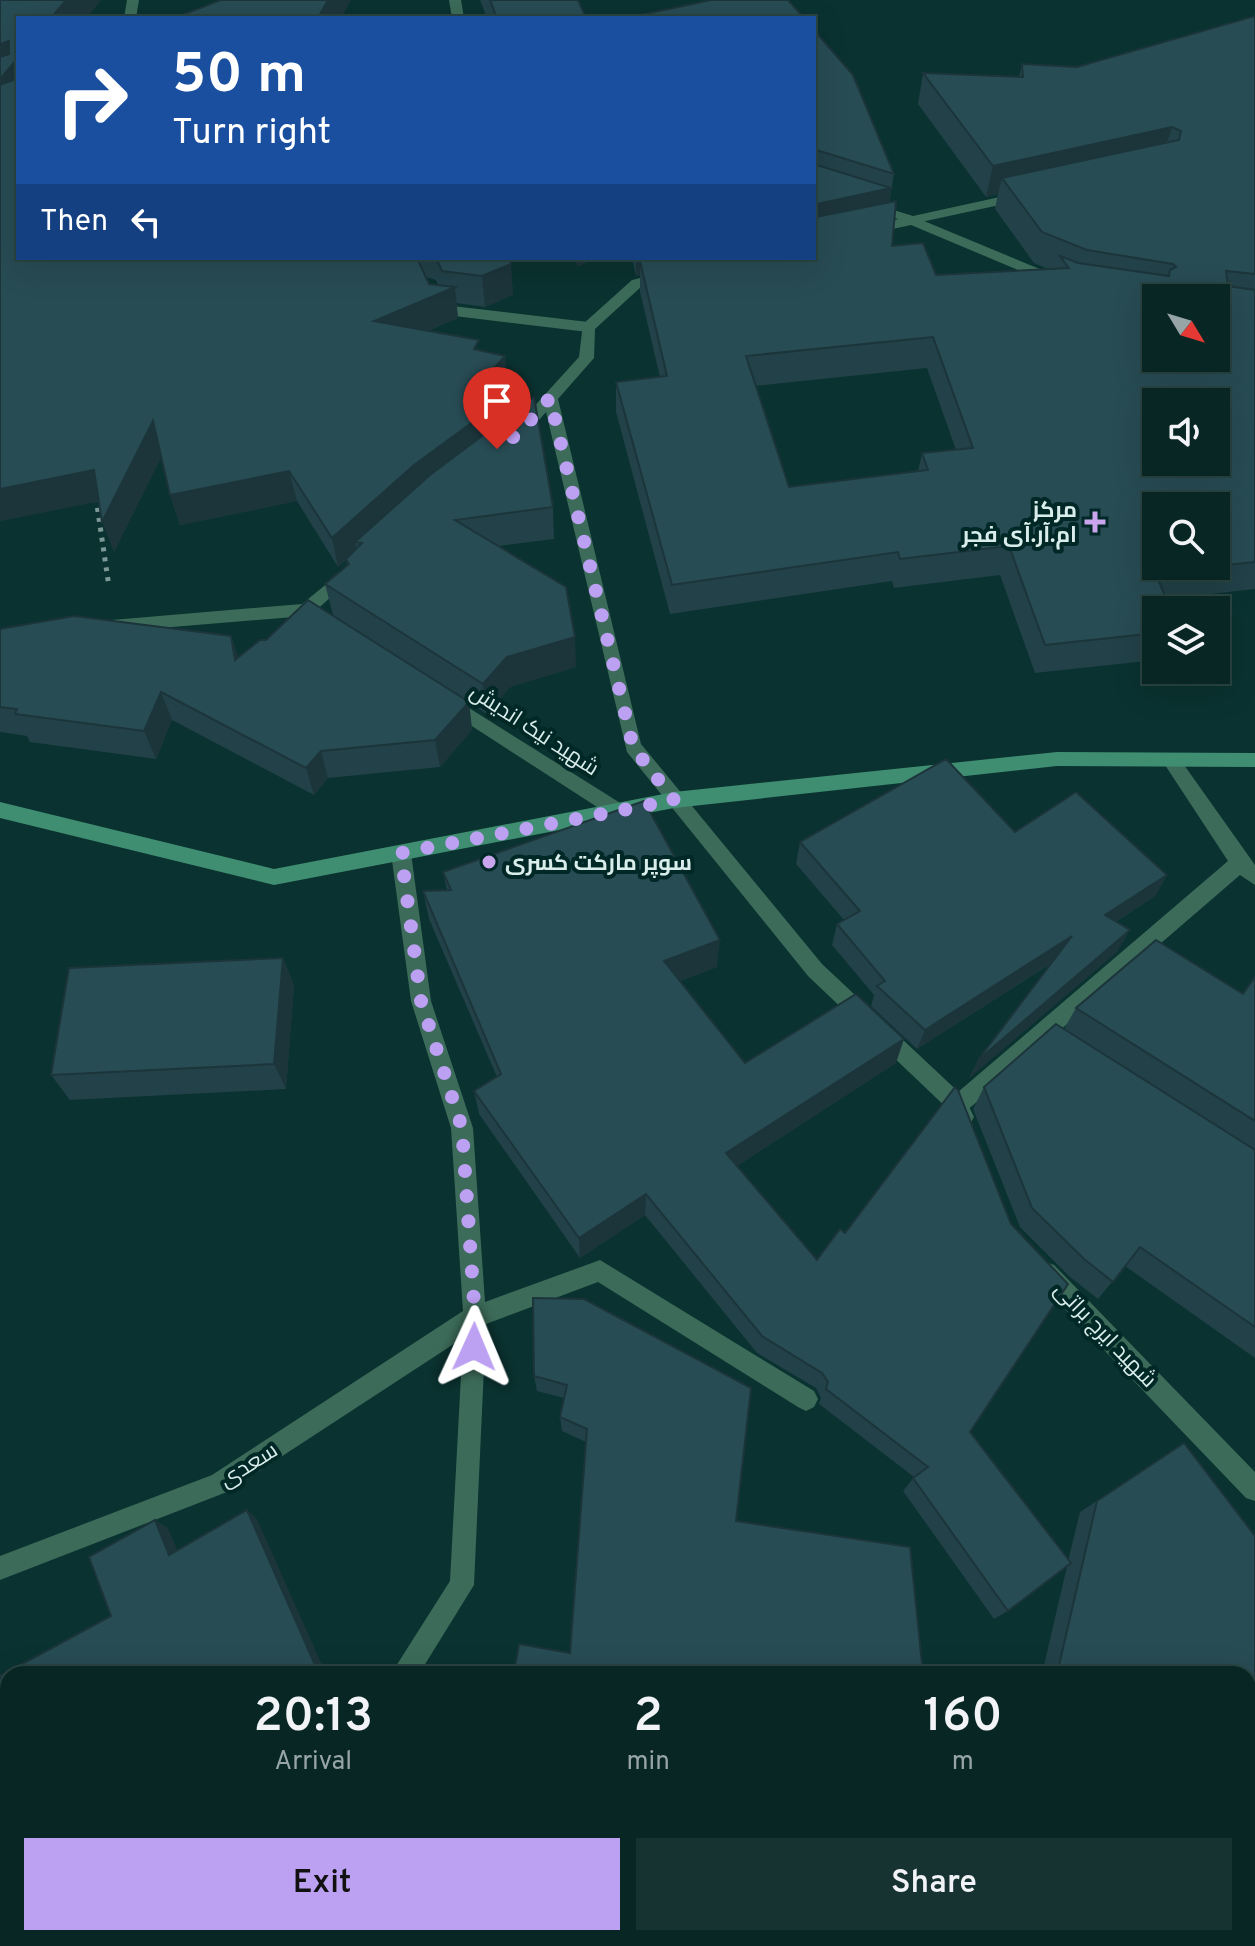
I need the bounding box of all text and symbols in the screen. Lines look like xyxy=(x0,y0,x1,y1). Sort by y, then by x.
text: 50 m xyxy=(172,42,306,112)
icon: right xyxy=(40,48,144,152)
text: Turn right xyxy=(172,111,331,157)
icon: left xyxy=(124,200,168,244)
text: Then xyxy=(40,204,108,241)
north arrow xyxy=(1142,284,1230,372)
map controls xyxy=(1142,284,1230,684)
pin xyxy=(463,367,531,449)
icon: arrive xyxy=(475,379,519,423)
button: sound xyxy=(1142,388,1230,476)
button: search xyxy=(1142,492,1230,580)
place label: مرکز ام.آر.آی فجر xyxy=(961,498,1077,550)
marker: مرکز ام.آر.آی فجر xyxy=(1084,511,1106,533)
button: layers xyxy=(1142,596,1230,684)
street label: شهید نیک اندیش xyxy=(464,679,603,783)
place label: سوپر مارکت کسری xyxy=(505,851,692,878)
marker: سوپر مارکت کسری xyxy=(480,853,498,871)
street label: شهید ایرج براتی xyxy=(1047,1277,1161,1394)
position arrow xyxy=(432,1305,516,1389)
street label: سعدی xyxy=(215,1438,283,1494)
text: 20:13 xyxy=(253,1688,373,1748)
text: 2 xyxy=(633,1688,663,1748)
text: 160 xyxy=(923,1688,1003,1748)
text: Arrival xyxy=(275,1746,352,1779)
text: min xyxy=(627,1746,670,1779)
text: m xyxy=(952,1746,974,1779)
button: Exit xyxy=(24,1838,620,1930)
button: Share xyxy=(636,1838,1232,1930)

